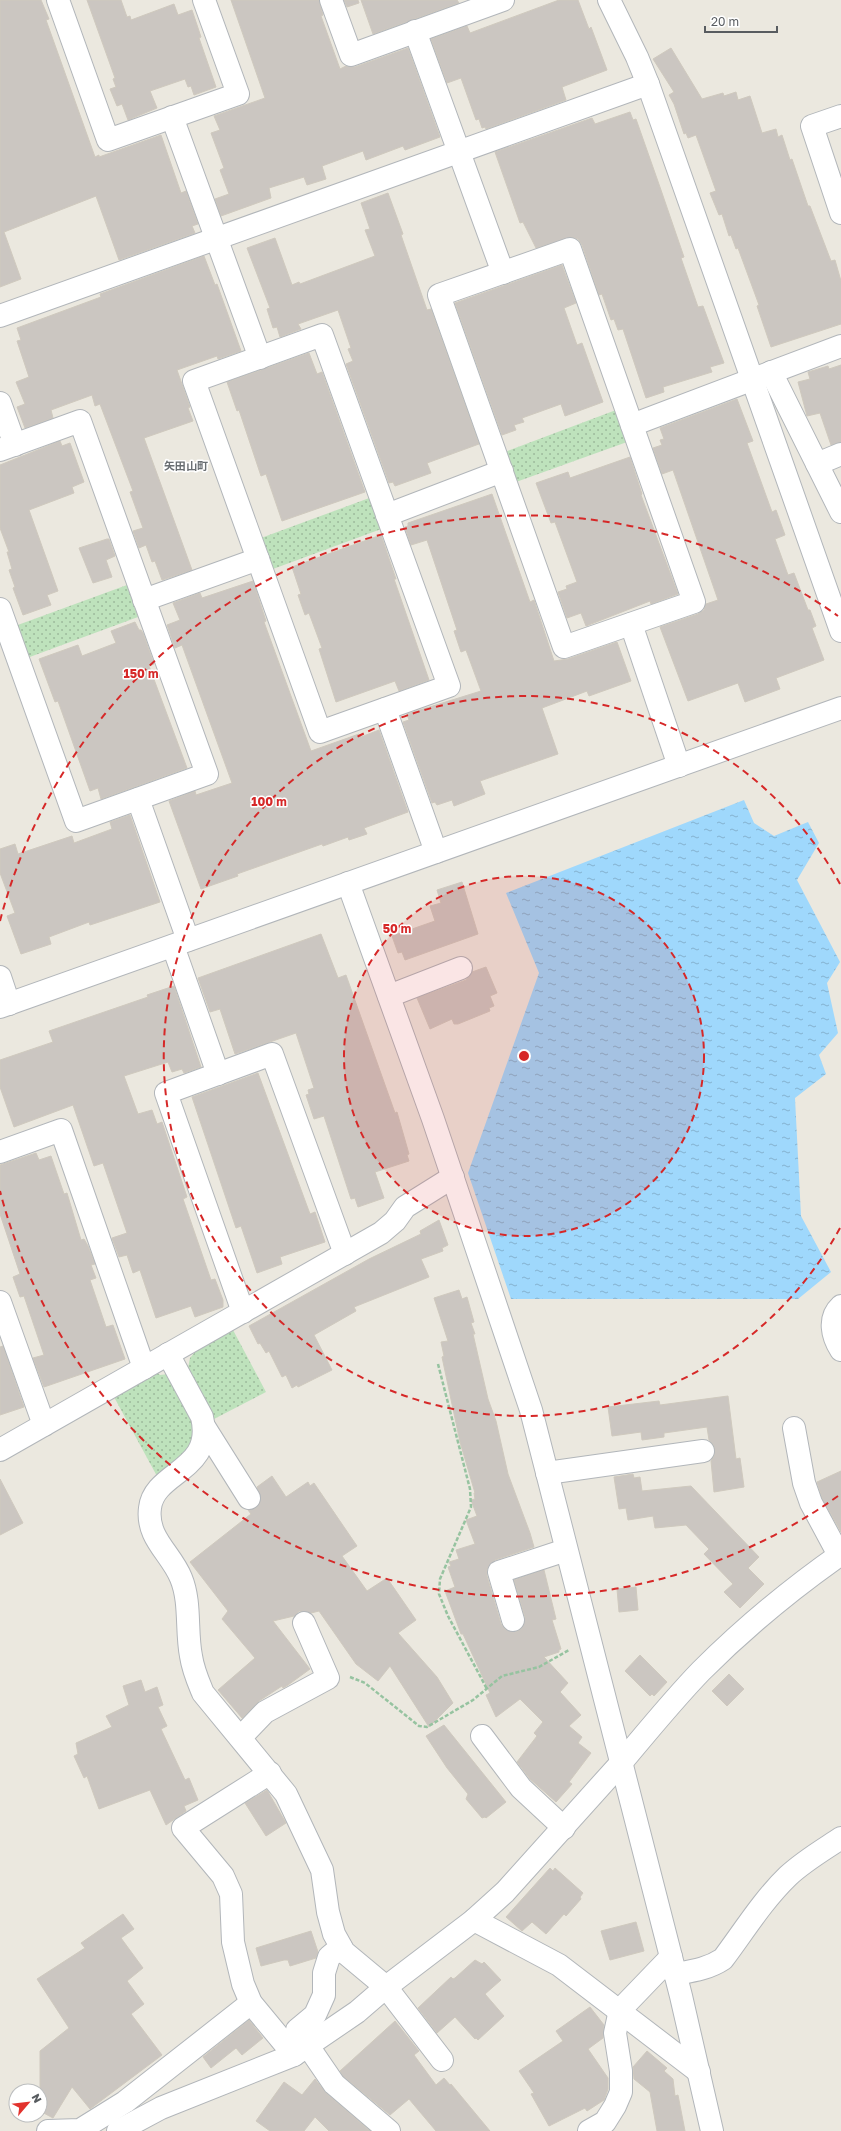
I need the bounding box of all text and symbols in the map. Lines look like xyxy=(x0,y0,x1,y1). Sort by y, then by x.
scale bar xyxy=(705,8,777,34)
text: 20 m xyxy=(711,14,739,29)
district label: 矢田山町 xyxy=(164,459,208,472)
text: 150 m xyxy=(124,666,158,681)
text: 100 m xyxy=(251,794,287,809)
text: 50 m xyxy=(383,921,411,936)
centre of rings xyxy=(517,1049,531,1063)
north arrow xyxy=(8,2083,48,2123)
text: N xyxy=(30,2091,45,2105)

